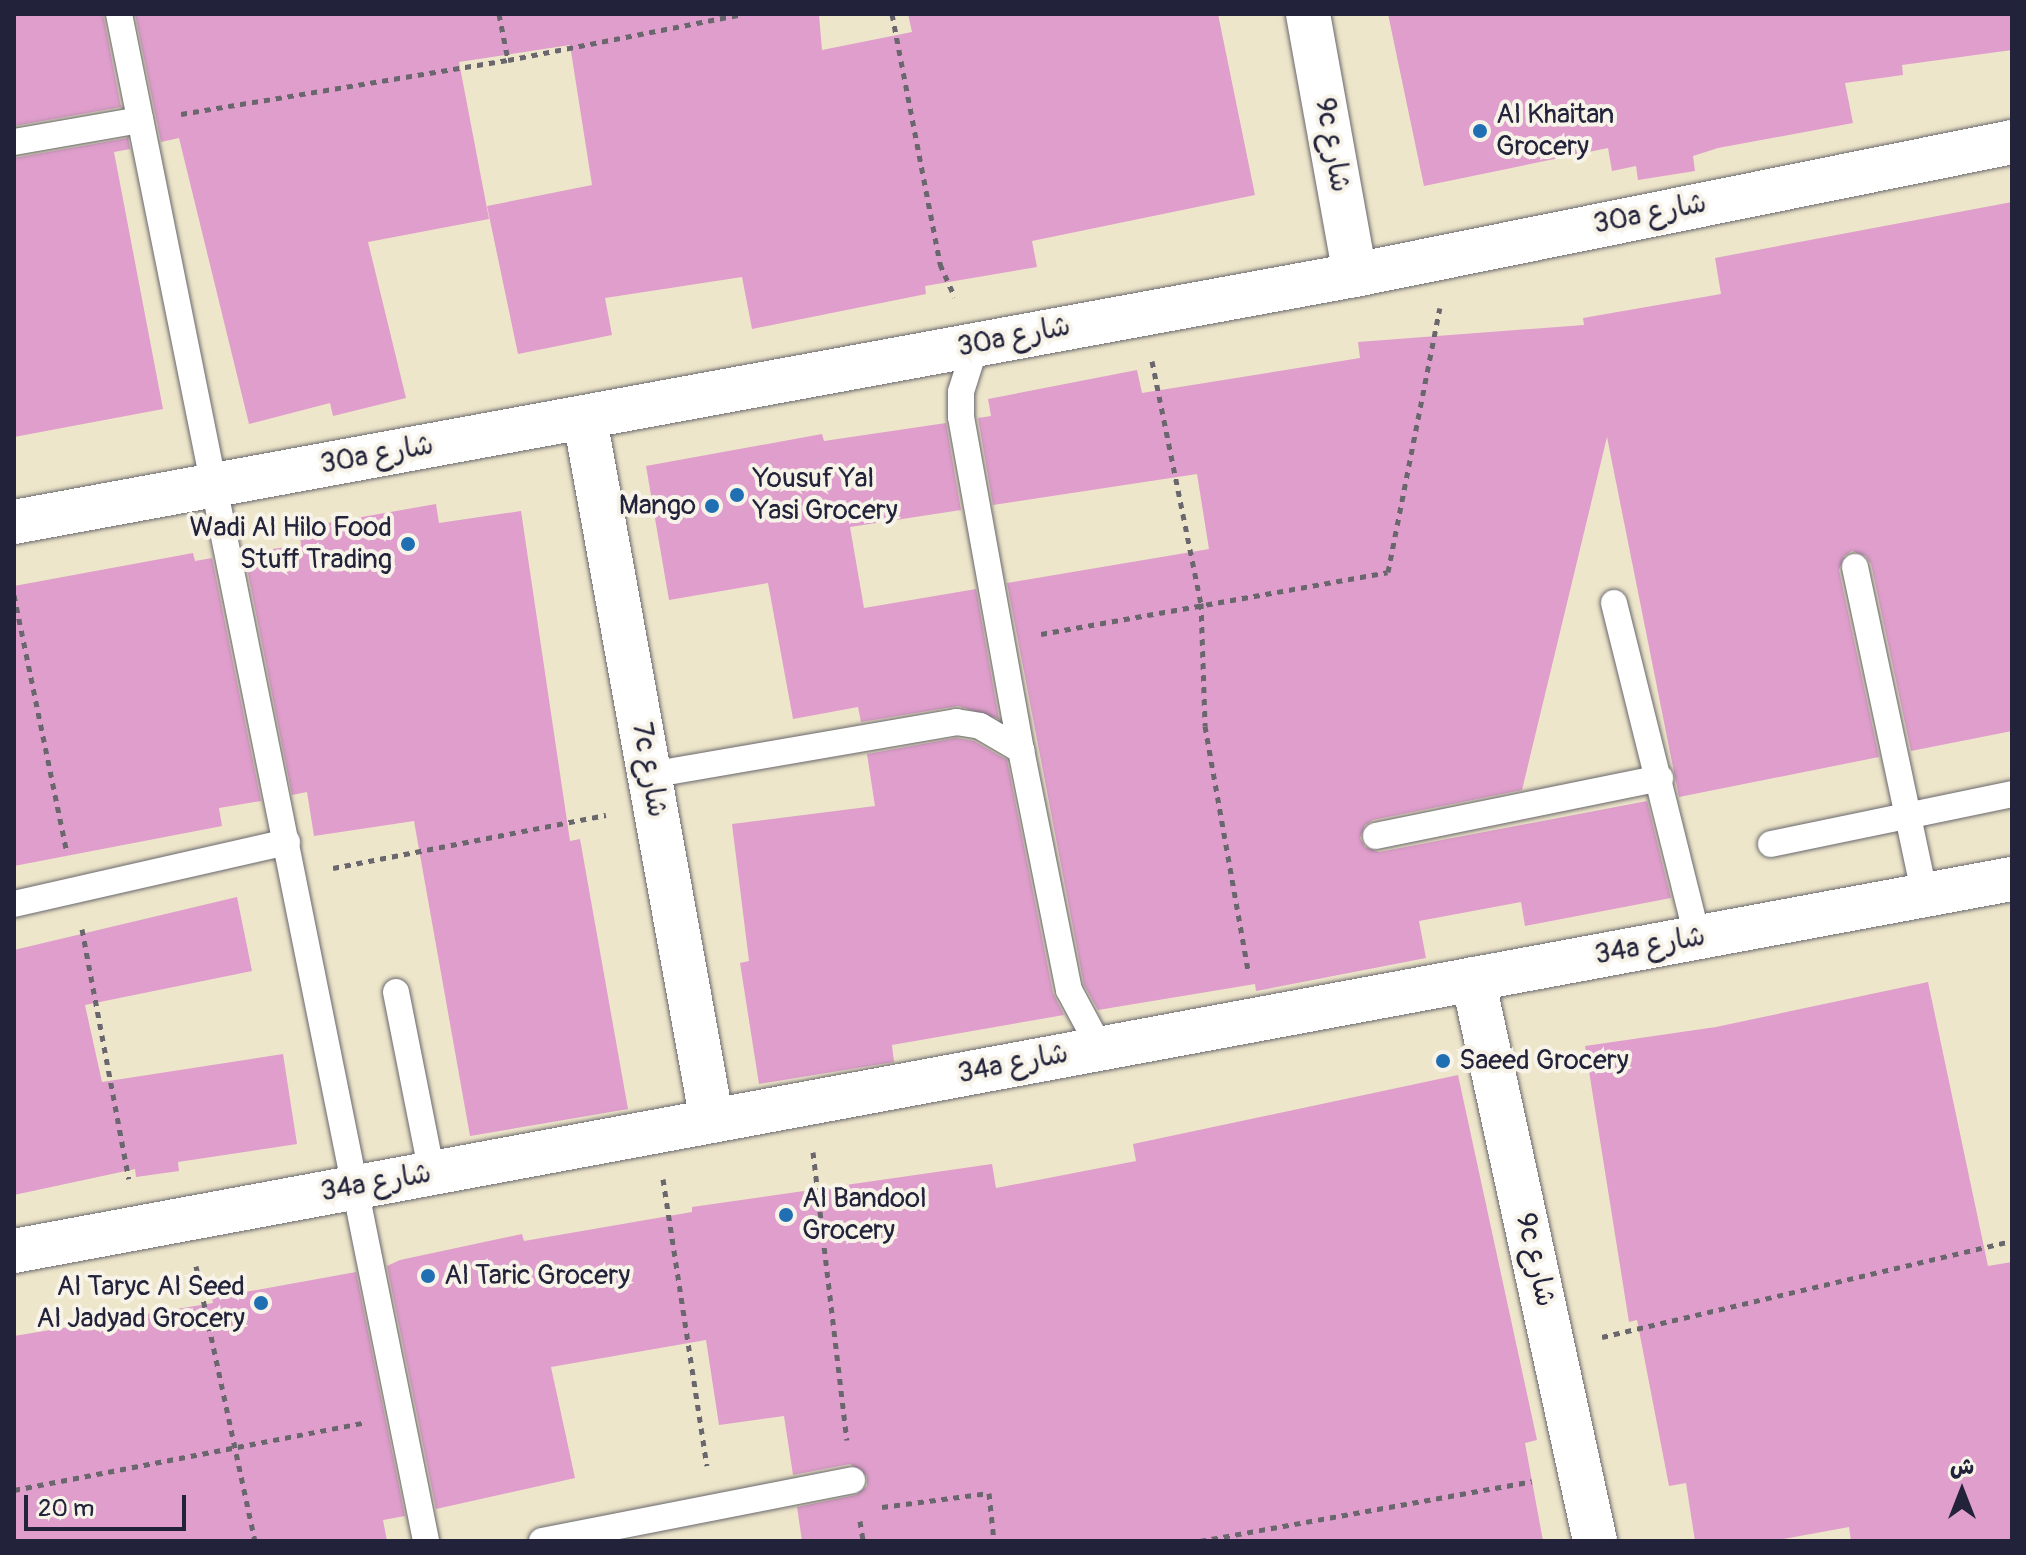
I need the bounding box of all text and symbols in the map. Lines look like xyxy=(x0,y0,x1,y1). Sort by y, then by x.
street label: 9c شارع xyxy=(1307,95,1357,195)
place label: Al Khaitan Grocery xyxy=(1496,98,1614,164)
marker: Al Khaitan Grocery xyxy=(1471,122,1489,140)
street label: 30a شارع xyxy=(1591,187,1709,241)
street label: 30a شارع xyxy=(955,310,1073,364)
street label: 30a شارع xyxy=(318,429,436,481)
place label: Yousuf Yal Yasi Grocery xyxy=(753,462,898,528)
marker: Yousuf Yal Yasi Grocery xyxy=(728,486,746,504)
place label: Mango xyxy=(619,489,696,523)
marker: Mango xyxy=(703,497,721,515)
place label: Wadi Al Hilo Food Stuff Trading xyxy=(190,511,392,577)
marker: Wadi Al Hilo Food Stuff Trading xyxy=(399,535,417,553)
street label: 7c شارع xyxy=(624,720,674,820)
street label: 34a شارع xyxy=(1592,920,1708,972)
street label: 34a شارع xyxy=(955,1037,1071,1091)
place label: Saeed Grocery xyxy=(1459,1044,1629,1078)
marker: Saeed Grocery xyxy=(1434,1052,1452,1070)
street label: 34a شارع xyxy=(318,1157,434,1209)
place label: Al Bandool Grocery xyxy=(802,1182,927,1248)
marker: Al Bandool Grocery xyxy=(777,1206,795,1224)
street label: 9c شارع xyxy=(1508,1210,1562,1310)
place label: Al Taric Grocery xyxy=(444,1259,630,1293)
marker: Al Taric Grocery xyxy=(419,1267,437,1285)
place label: Al Taryc Al Seed Al Jadyad Grocery xyxy=(36,1270,245,1336)
marker: Al Taryc Al Seed Al Jadyad Grocery xyxy=(252,1294,270,1312)
north arrow xyxy=(1922,1451,2002,1531)
text: ش xyxy=(1950,1453,1974,1481)
scale bar xyxy=(28,1479,190,1529)
text: 20 m xyxy=(38,1494,94,1523)

